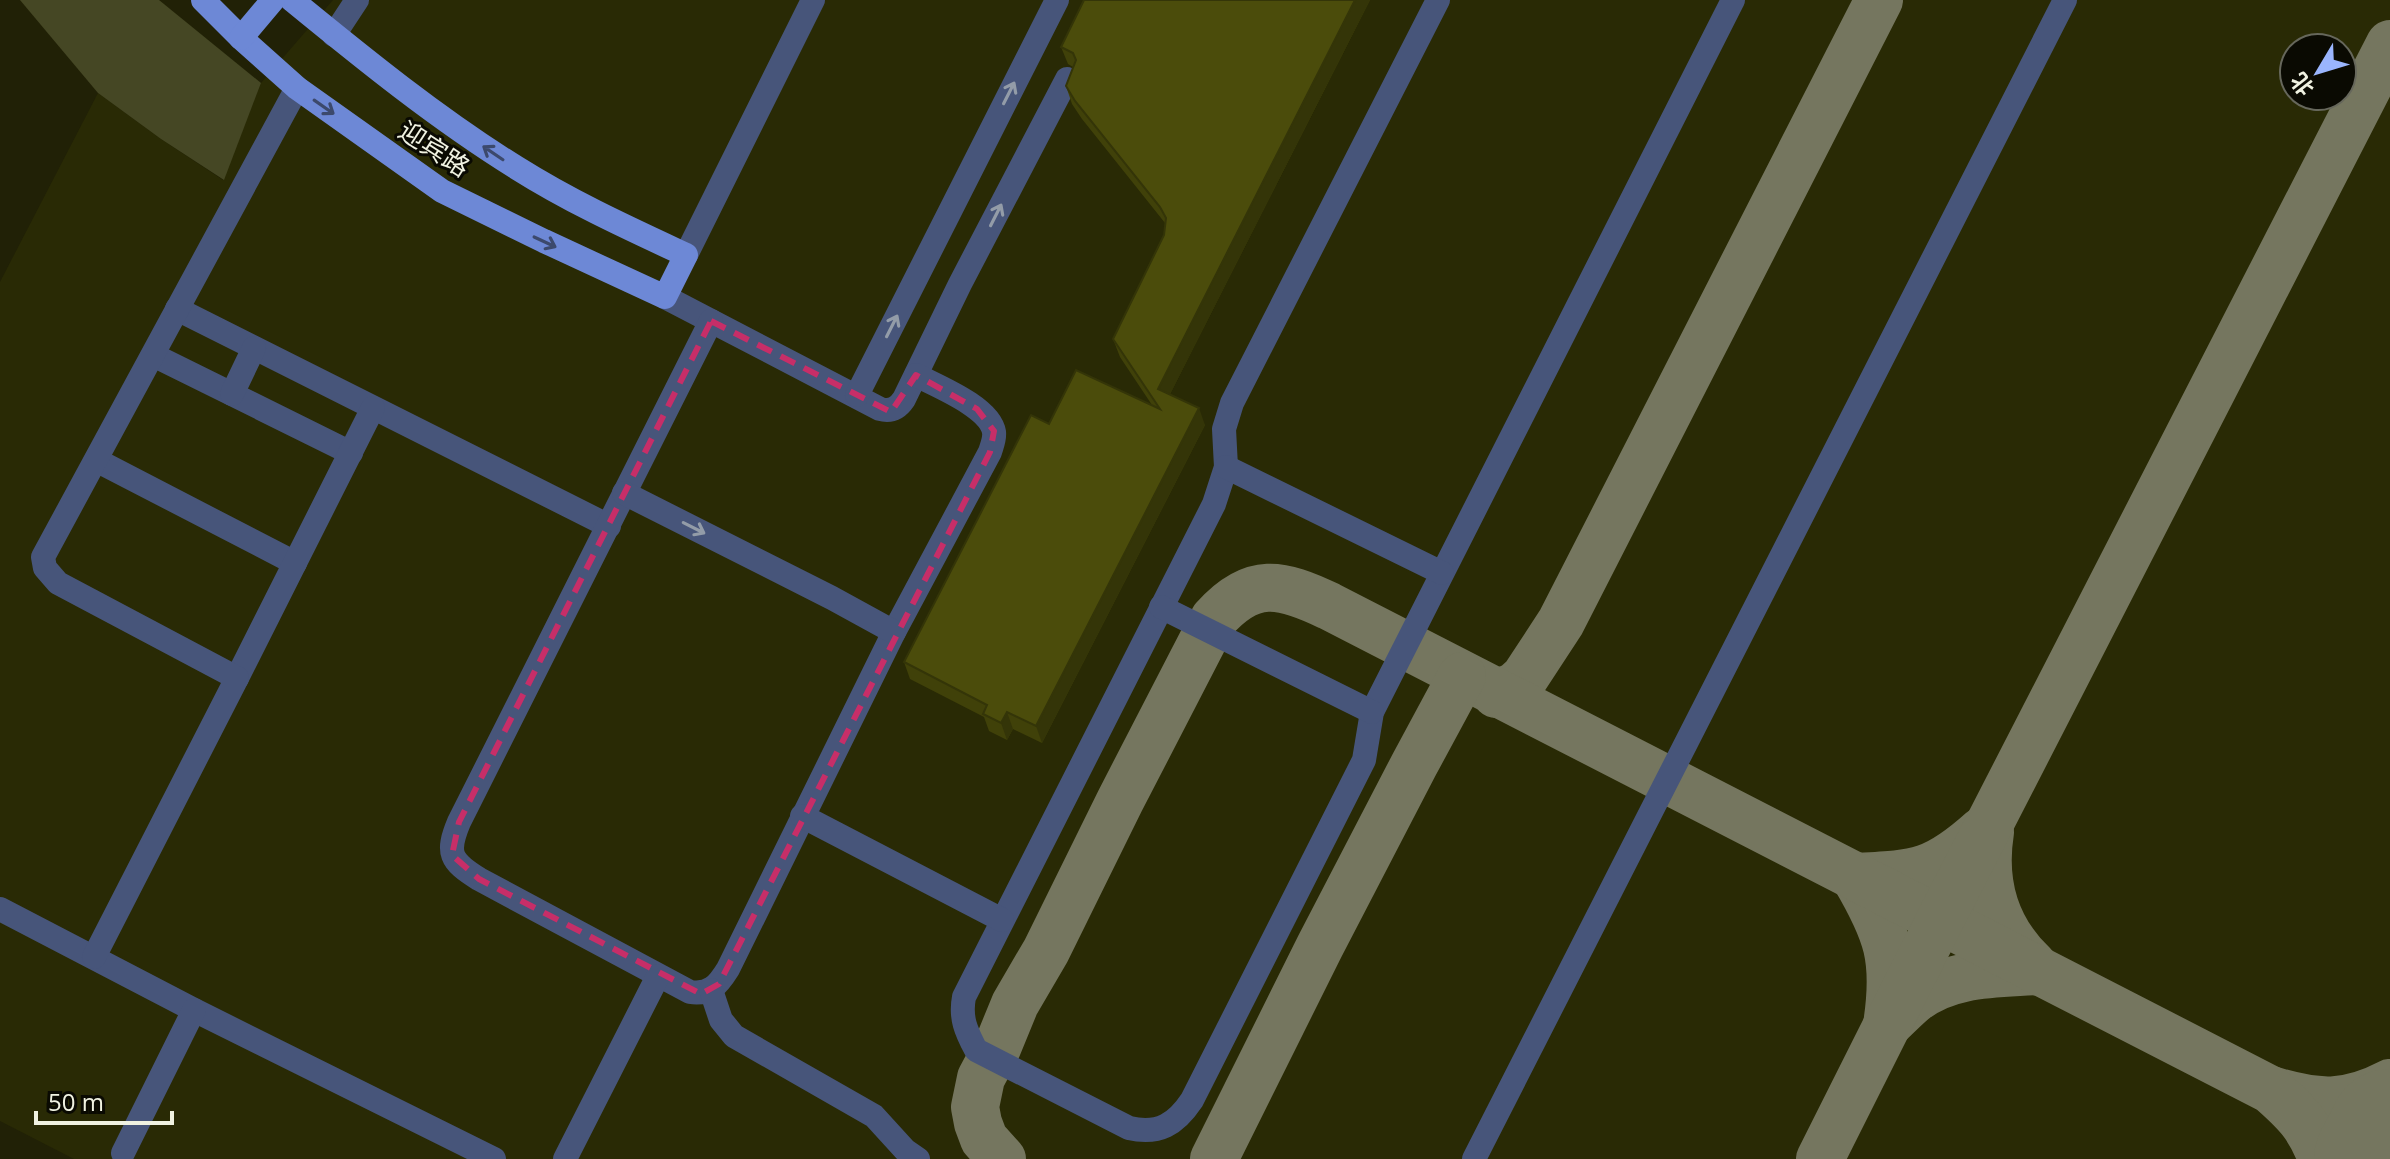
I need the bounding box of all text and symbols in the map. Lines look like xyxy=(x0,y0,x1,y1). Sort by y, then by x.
north arrow xyxy=(2278,32,2358,112)
text: 北 xyxy=(2283,67,2320,103)
one-way arrow xyxy=(1002,82,1018,106)
one-way arrow xyxy=(313,98,334,115)
street label: 迎宾路 xyxy=(392,112,477,185)
one-way arrow xyxy=(483,144,505,161)
one-way arrow xyxy=(989,203,1005,227)
one-way arrow xyxy=(533,235,557,250)
one-way arrow xyxy=(885,314,901,338)
one-way arrow xyxy=(682,520,706,536)
scale bar xyxy=(36,1075,172,1125)
text: 50 m xyxy=(48,1085,104,1118)

